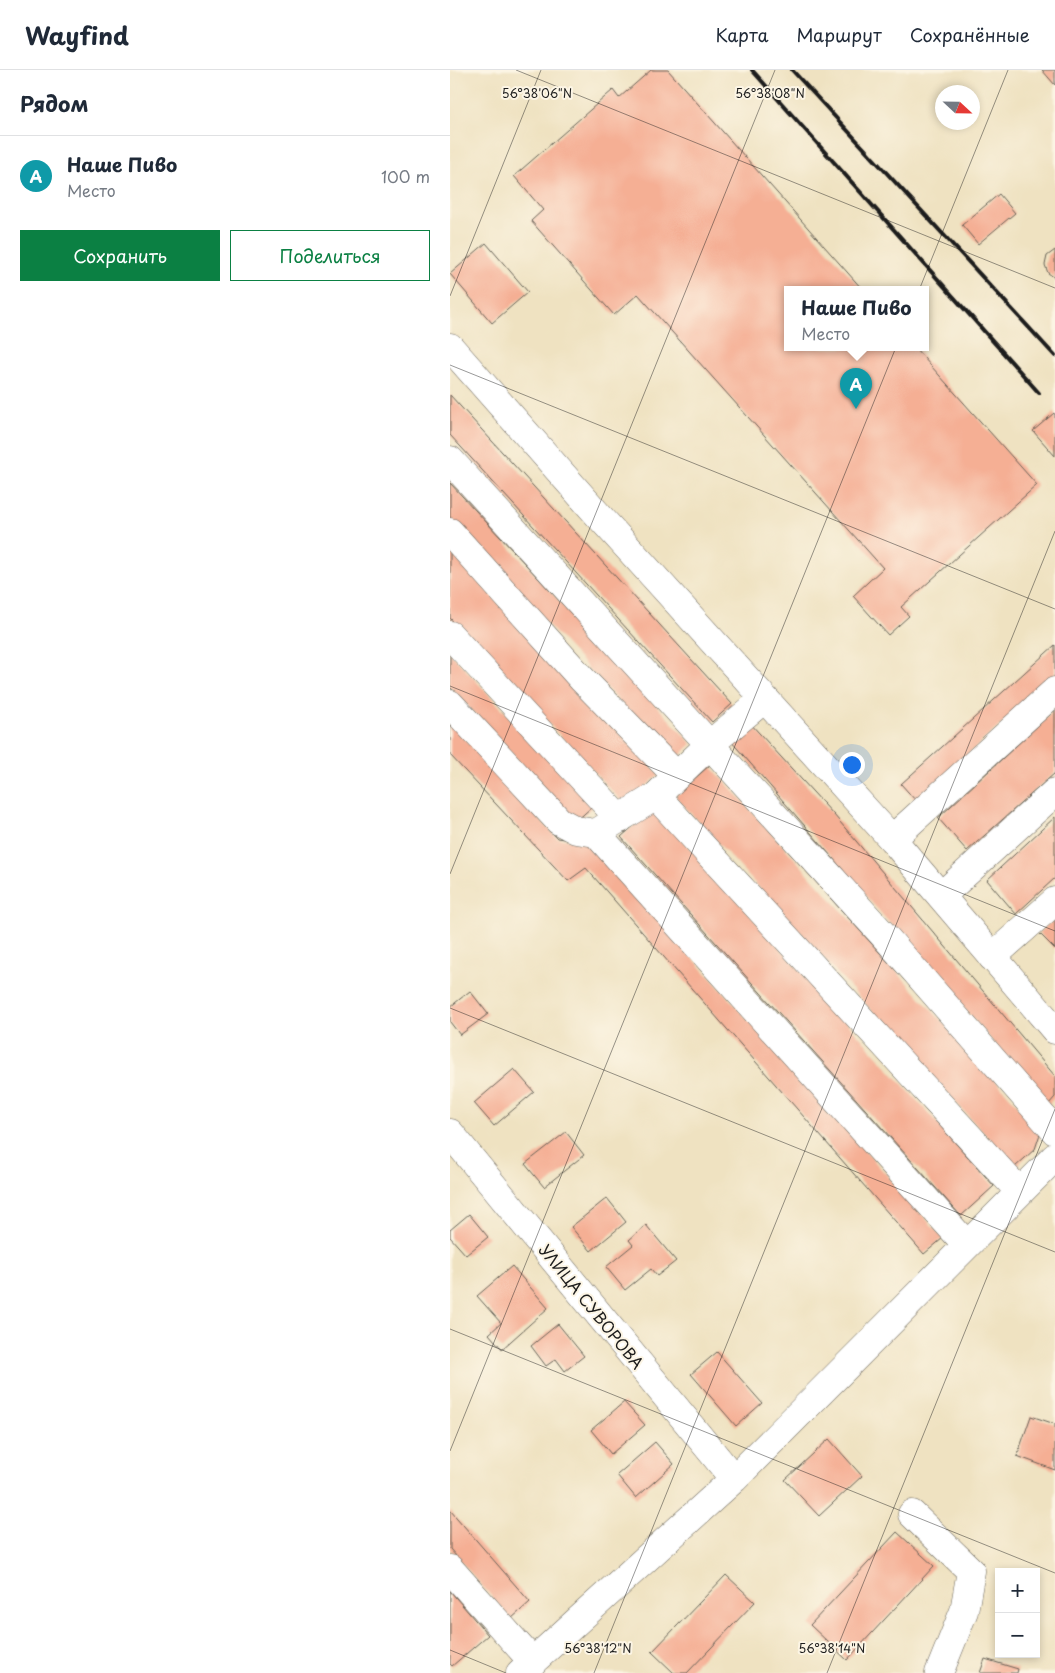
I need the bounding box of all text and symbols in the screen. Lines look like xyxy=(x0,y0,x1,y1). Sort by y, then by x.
text: Wayfind xyxy=(25,17,129,53)
text: Карта xyxy=(716,21,768,48)
text: Маршрут xyxy=(796,21,882,48)
text: Сохранённые xyxy=(910,21,1030,48)
text: 56°38'06"N xyxy=(502,84,572,102)
text: 56°38'08"N xyxy=(735,84,805,102)
north arrow xyxy=(935,85,980,130)
text: Рядом xyxy=(20,87,88,119)
text: Наше Пиво xyxy=(67,150,177,178)
text: A xyxy=(30,164,42,188)
text: 100 m xyxy=(381,164,430,188)
text: Место xyxy=(67,178,116,202)
button: Сохранить xyxy=(20,230,220,281)
button: Поделиться xyxy=(230,230,430,281)
popup xyxy=(784,286,929,351)
text: Наше Пиво xyxy=(801,293,912,321)
text: Место xyxy=(801,321,850,345)
pin: A xyxy=(840,368,872,409)
your location xyxy=(839,752,865,778)
street label: УЛИЦА СУВОРОВА xyxy=(534,1238,650,1374)
map controls xyxy=(995,1568,1040,1658)
button: + xyxy=(995,1568,1040,1613)
button: − xyxy=(995,1613,1040,1658)
text: 56°38'12"N xyxy=(564,1639,632,1657)
text: 56°38'14"N xyxy=(799,1639,865,1657)

